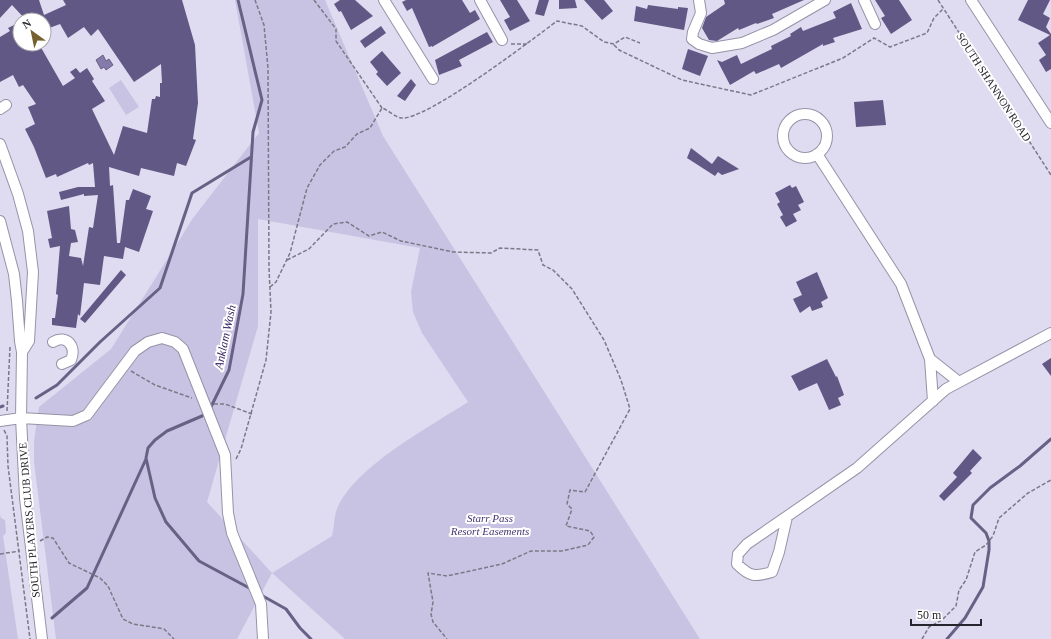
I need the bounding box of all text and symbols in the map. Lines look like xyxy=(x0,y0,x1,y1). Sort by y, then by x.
north arrow xyxy=(12,12,52,52)
text: N xyxy=(20,16,33,31)
street label: SOUTH SHANNON ROAD xyxy=(954,30,1034,144)
water label: Anklam Wash xyxy=(211,304,239,371)
street label: SOUTH PLAYERS CLUB DRIVE xyxy=(16,442,42,598)
park label: Starr Pass Resort Easements xyxy=(450,512,529,537)
scale bar xyxy=(911,601,981,627)
text: 50 m xyxy=(917,608,942,622)

